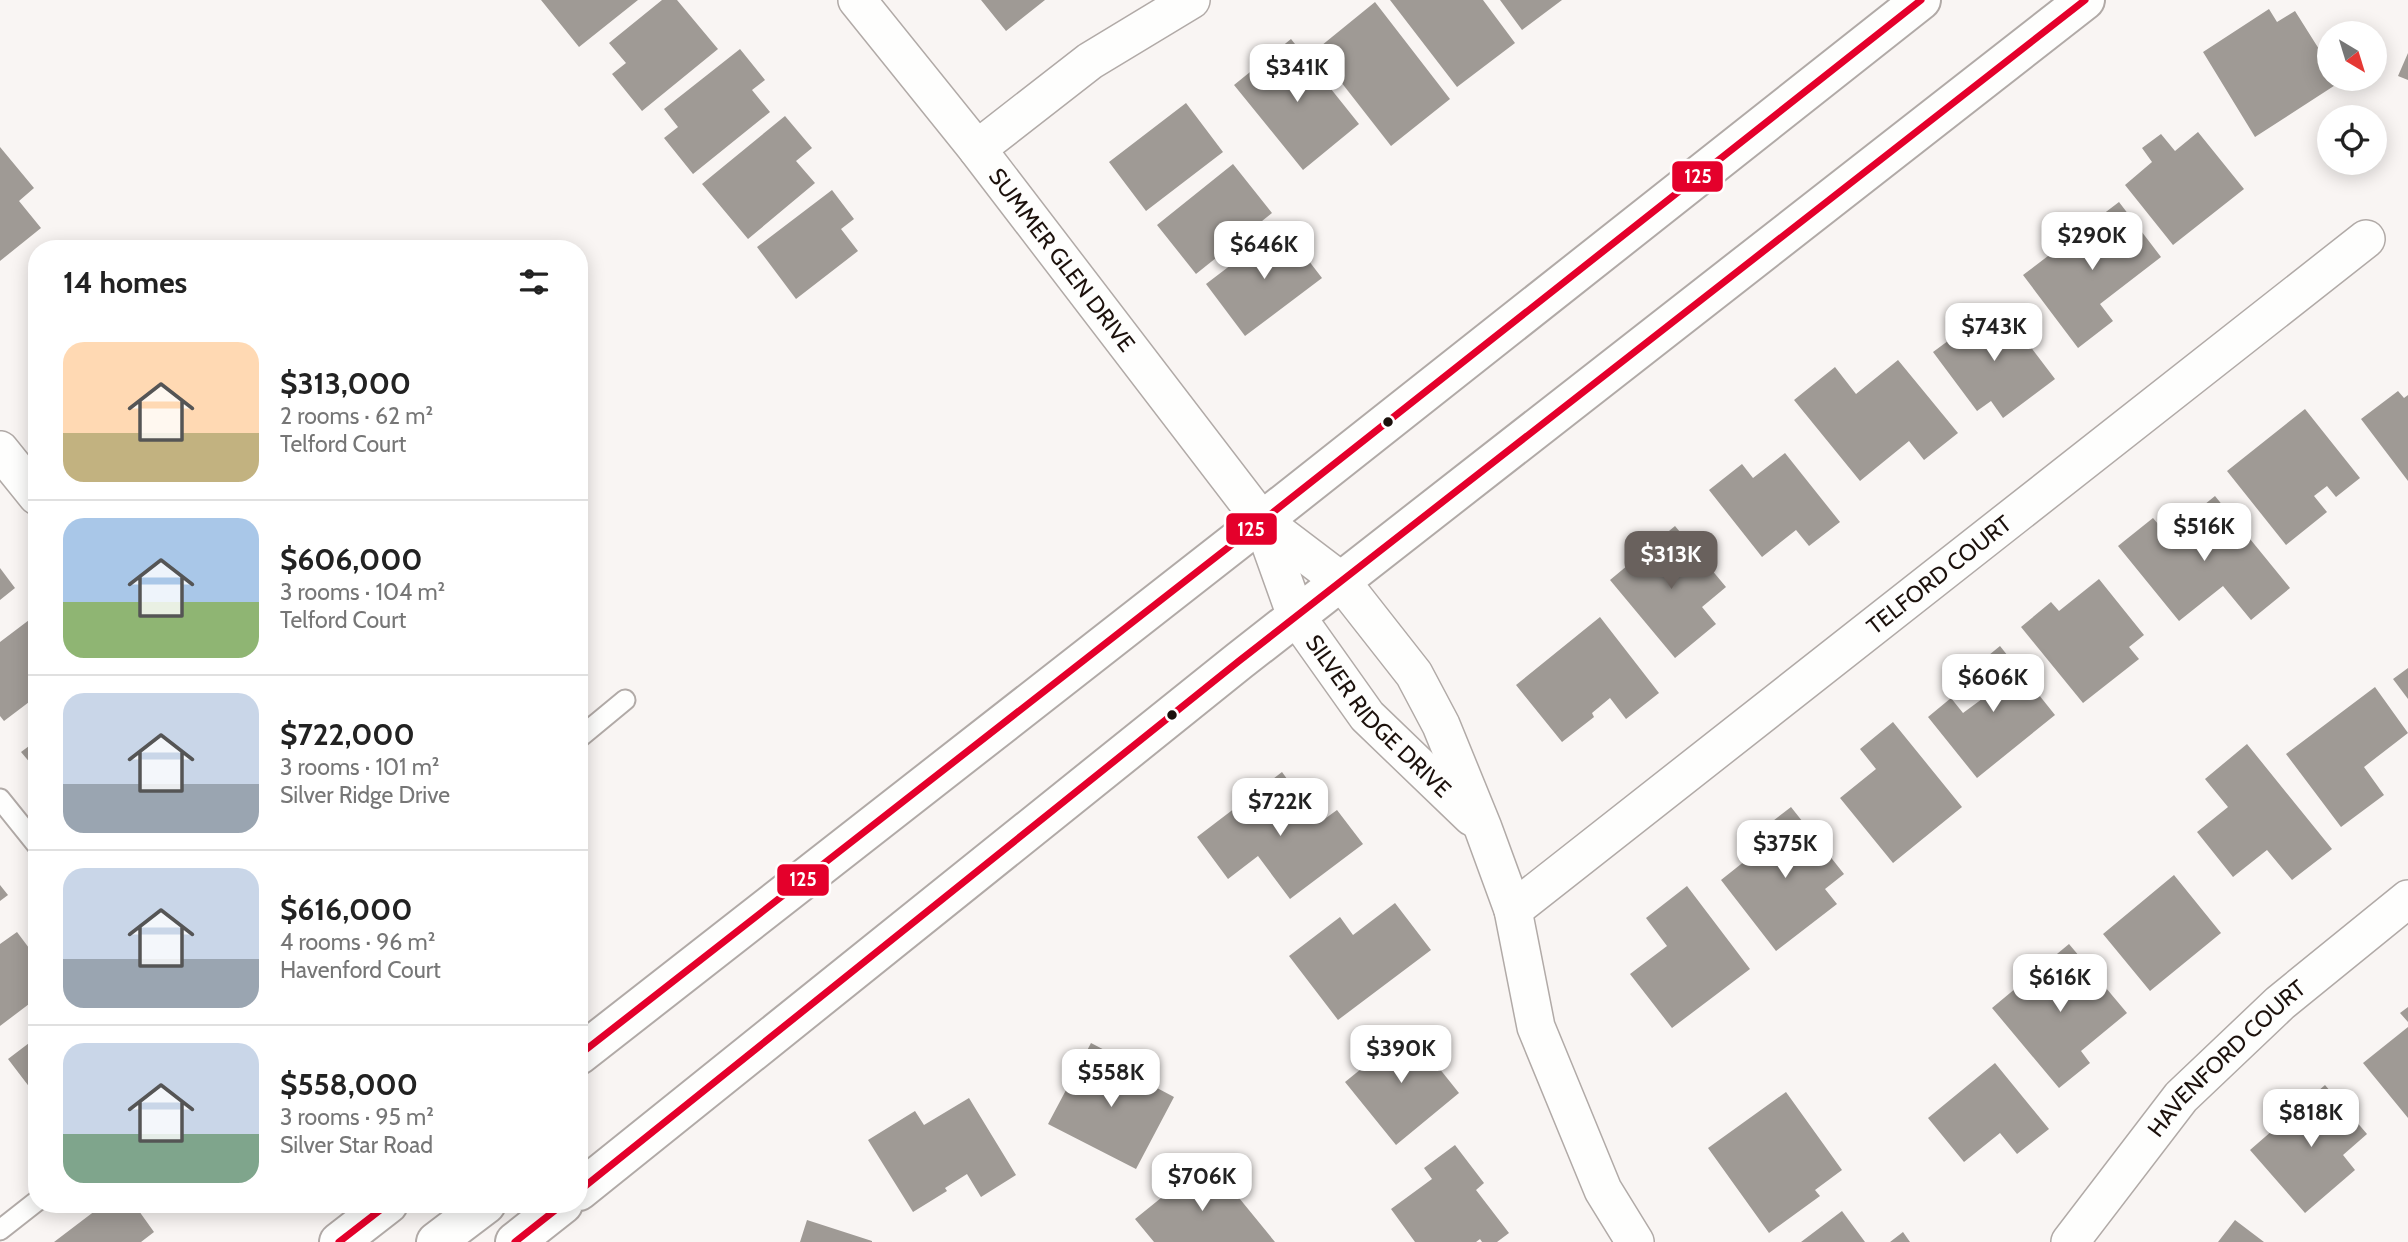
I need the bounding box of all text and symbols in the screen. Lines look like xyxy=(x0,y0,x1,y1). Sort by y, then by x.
north arrow xyxy=(2317,21,2387,91)
map controls xyxy=(2317,21,2387,175)
pin: $341K xyxy=(1248,44,1346,104)
text: $341K xyxy=(1266,53,1328,81)
button: locate xyxy=(2317,105,2387,175)
line badge: 125 xyxy=(1671,160,1724,193)
street label: SUMMER GLEN DRIVE xyxy=(983,163,1141,357)
text: 125 xyxy=(1684,165,1712,188)
pin: $290K xyxy=(2043,212,2141,272)
text: $290K xyxy=(2057,221,2127,249)
pin: $646K xyxy=(1215,222,1313,281)
text: $646K xyxy=(1230,230,1298,258)
icon: filters xyxy=(515,263,553,301)
text: 14 homes xyxy=(63,264,187,301)
pin: $743K xyxy=(1945,304,2043,363)
text: $743K xyxy=(1961,312,2027,340)
text: $313,000 xyxy=(280,365,411,402)
icon: home xyxy=(119,370,203,454)
text: 2 rooms · 62 m² xyxy=(280,402,433,430)
unlabelled marker xyxy=(1381,415,1395,429)
text: Telford Court xyxy=(280,430,406,458)
pin: $516K xyxy=(2155,504,2253,563)
street label: TELFORD COURT xyxy=(1861,509,2017,640)
line badge: 125 xyxy=(1225,512,1278,546)
text: $516K xyxy=(2173,512,2235,540)
text: 125 xyxy=(1237,518,1265,541)
pin: $313K xyxy=(1622,532,1720,591)
text: $313K xyxy=(1640,540,1702,568)
text: $606,000 xyxy=(280,541,423,578)
icon: home xyxy=(119,546,203,630)
text: 3 rooms · 104 m² xyxy=(280,578,445,606)
text: Telford Court xyxy=(280,606,406,634)
street label: SILVER RIDGE DRIVE xyxy=(1300,629,1457,803)
pin: $606K xyxy=(1944,654,2042,714)
text: $606K xyxy=(1958,663,2028,691)
unlabelled marker xyxy=(1165,708,1179,722)
text: $722,000 xyxy=(280,716,415,753)
icon: home xyxy=(119,721,203,805)
text: 3 rooms · 101 m² xyxy=(280,753,439,781)
pin: $722K xyxy=(1231,778,1329,838)
text: Silver Ridge Drive xyxy=(280,781,450,809)
text: $722K xyxy=(1248,787,1312,815)
pin: $375K xyxy=(1736,820,1834,880)
text: $375K xyxy=(1753,829,1817,857)
line badge: 125 xyxy=(776,863,830,897)
text: 125 xyxy=(789,868,817,891)
text: $616,000 xyxy=(280,891,412,928)
icon: home xyxy=(119,896,203,980)
text: 4 rooms · 96 m² xyxy=(280,928,435,956)
pin: $616K xyxy=(2011,954,2109,1014)
text: Havenford Court xyxy=(280,956,441,984)
text: $616K xyxy=(2029,963,2091,991)
street label: HAVENFORD COURT xyxy=(2142,974,2311,1142)
pin: $390K xyxy=(1352,1026,1450,1085)
text: $390K xyxy=(1366,1034,1436,1062)
pin: $558K xyxy=(1062,1050,1160,1109)
text: $558K xyxy=(1078,1058,1144,1086)
text: $558,000 xyxy=(280,1066,418,1103)
icon: home xyxy=(119,1071,203,1155)
pin: $818K xyxy=(2262,1090,2360,1149)
text: $818K xyxy=(2279,1098,2343,1126)
text: 3 rooms · 95 m² xyxy=(280,1103,434,1131)
text: Silver Star Road xyxy=(280,1131,433,1159)
pin: $706K xyxy=(1153,1154,1251,1213)
text: $706K xyxy=(1168,1162,1236,1190)

